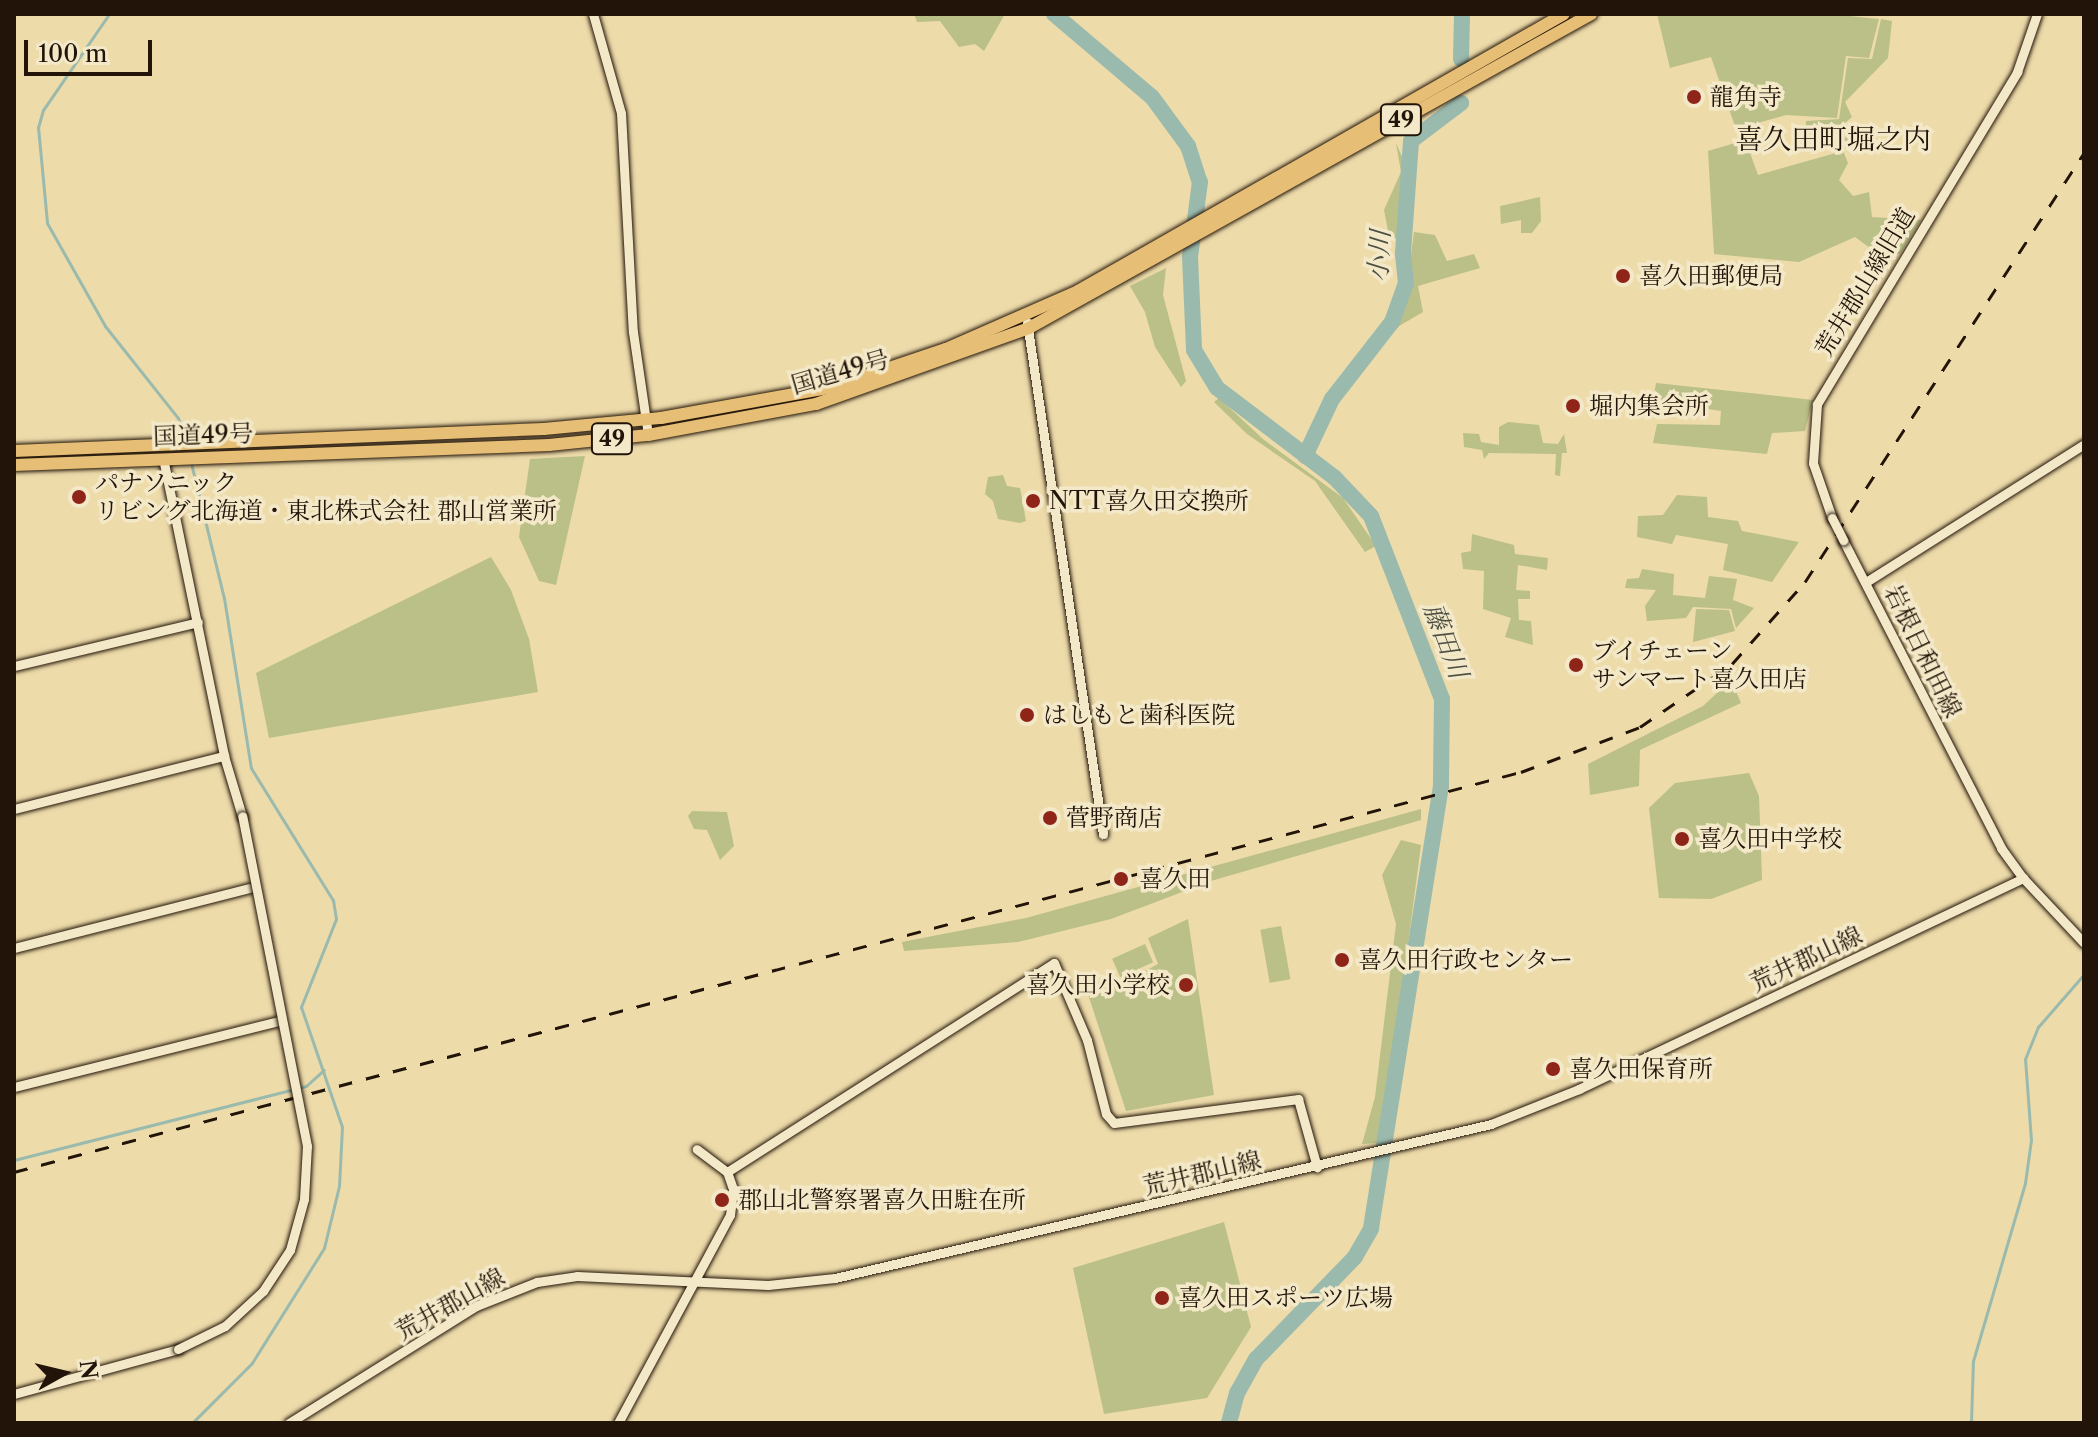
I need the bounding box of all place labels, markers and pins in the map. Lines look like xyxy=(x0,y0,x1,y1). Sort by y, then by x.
place label: 龍角寺 xyxy=(1710,83,1782,111)
marker: 龍角寺 xyxy=(1685,88,1703,106)
place label: 喜久田郵便局 xyxy=(1639,262,1783,290)
marker: 喜久田郵便局 xyxy=(1614,267,1632,285)
place label: 堀内集会所 xyxy=(1589,392,1709,420)
marker: 堀内集会所 xyxy=(1564,397,1582,415)
place label: パナソニック リビング北海道・東北株式会社 郡山営業所 xyxy=(95,469,557,525)
place label: NTT喜久田交換所 xyxy=(1049,487,1249,515)
marker: パナソニック リビング北海道・東北株式会社 郡山営業所 xyxy=(70,488,88,506)
marker: NTT喜久田交換所 xyxy=(1024,492,1042,510)
place label: ブイチェーン サンマート喜久田店 xyxy=(1592,637,1808,693)
marker: ブイチェーン サンマート喜久田店 xyxy=(1567,656,1585,674)
place label: はしもと歯科医院 xyxy=(1043,701,1235,729)
marker: はしもと歯科医院 xyxy=(1018,706,1036,724)
place label: 菅野商店 xyxy=(1066,804,1162,832)
marker: 菅野商店 xyxy=(1041,809,1059,827)
place label: 喜久田中学校 xyxy=(1698,825,1842,853)
marker: 喜久田中学校 xyxy=(1673,830,1691,848)
place label: 喜久田 xyxy=(1139,865,1211,893)
marker: 喜久田 xyxy=(1110,868,1132,890)
place label: 喜久田行政センター xyxy=(1358,946,1574,974)
marker: 喜久田行政センター xyxy=(1333,951,1351,969)
place label: 喜久田小学校 xyxy=(1026,971,1170,999)
marker: 喜久田小学校 xyxy=(1177,976,1195,994)
place label: 喜久田保育所 xyxy=(1569,1055,1713,1083)
marker: 喜久田保育所 xyxy=(1544,1060,1562,1078)
place label: 郡山北警察署喜久田駐在所 xyxy=(738,1186,1026,1214)
marker: 郡山北警察署喜久田駐在所 xyxy=(713,1191,731,1209)
place label: 喜久田スポーツ広場 xyxy=(1178,1284,1394,1312)
marker: 喜久田スポーツ広場 xyxy=(1153,1289,1171,1307)

